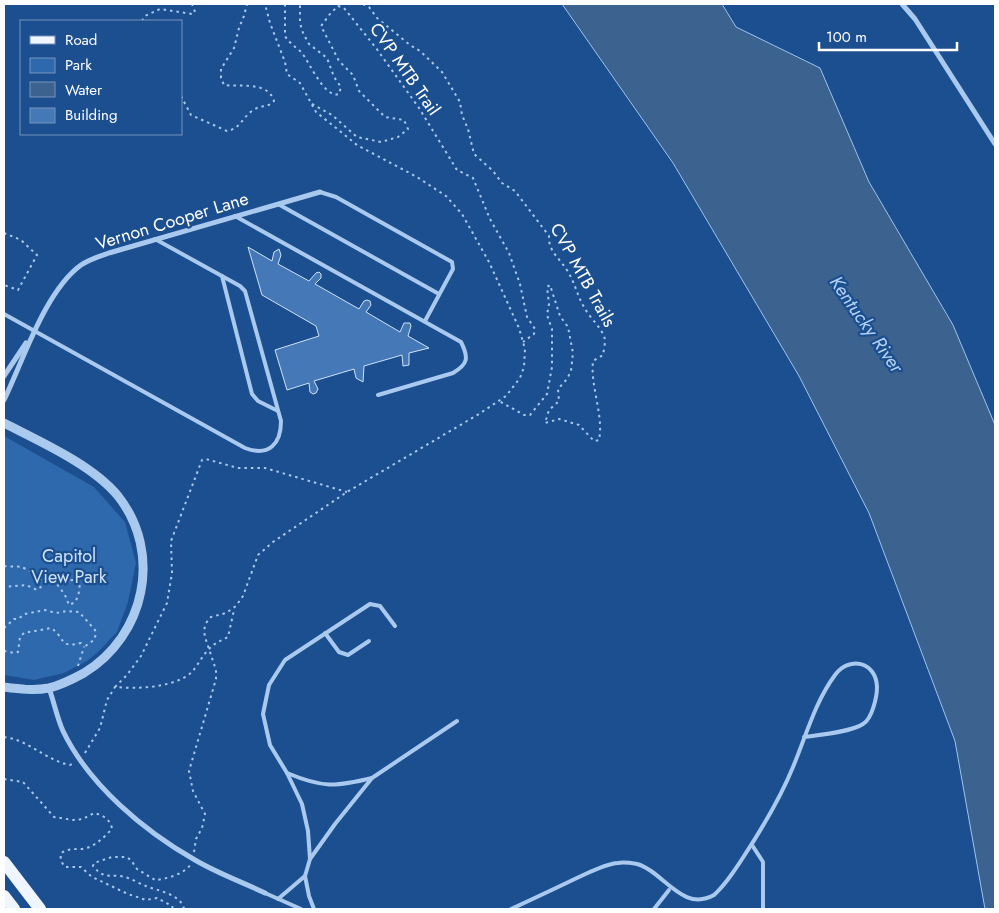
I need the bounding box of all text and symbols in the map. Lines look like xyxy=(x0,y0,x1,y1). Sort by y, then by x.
street label: CVP MTB Trail xyxy=(363,17,447,121)
legend xyxy=(20,20,182,135)
scale bar xyxy=(819,20,956,52)
text: 100 m xyxy=(826,26,867,48)
text: Road xyxy=(65,29,97,51)
text: Park xyxy=(65,54,92,76)
text: Water xyxy=(65,79,103,101)
text: Building xyxy=(65,104,117,126)
street label: Vernon Cooper Lane xyxy=(92,185,252,257)
street label: CVP MTB Trails xyxy=(544,218,622,332)
water label: Kentucky River xyxy=(823,270,911,380)
park label: Capitol View Park xyxy=(31,543,107,590)

